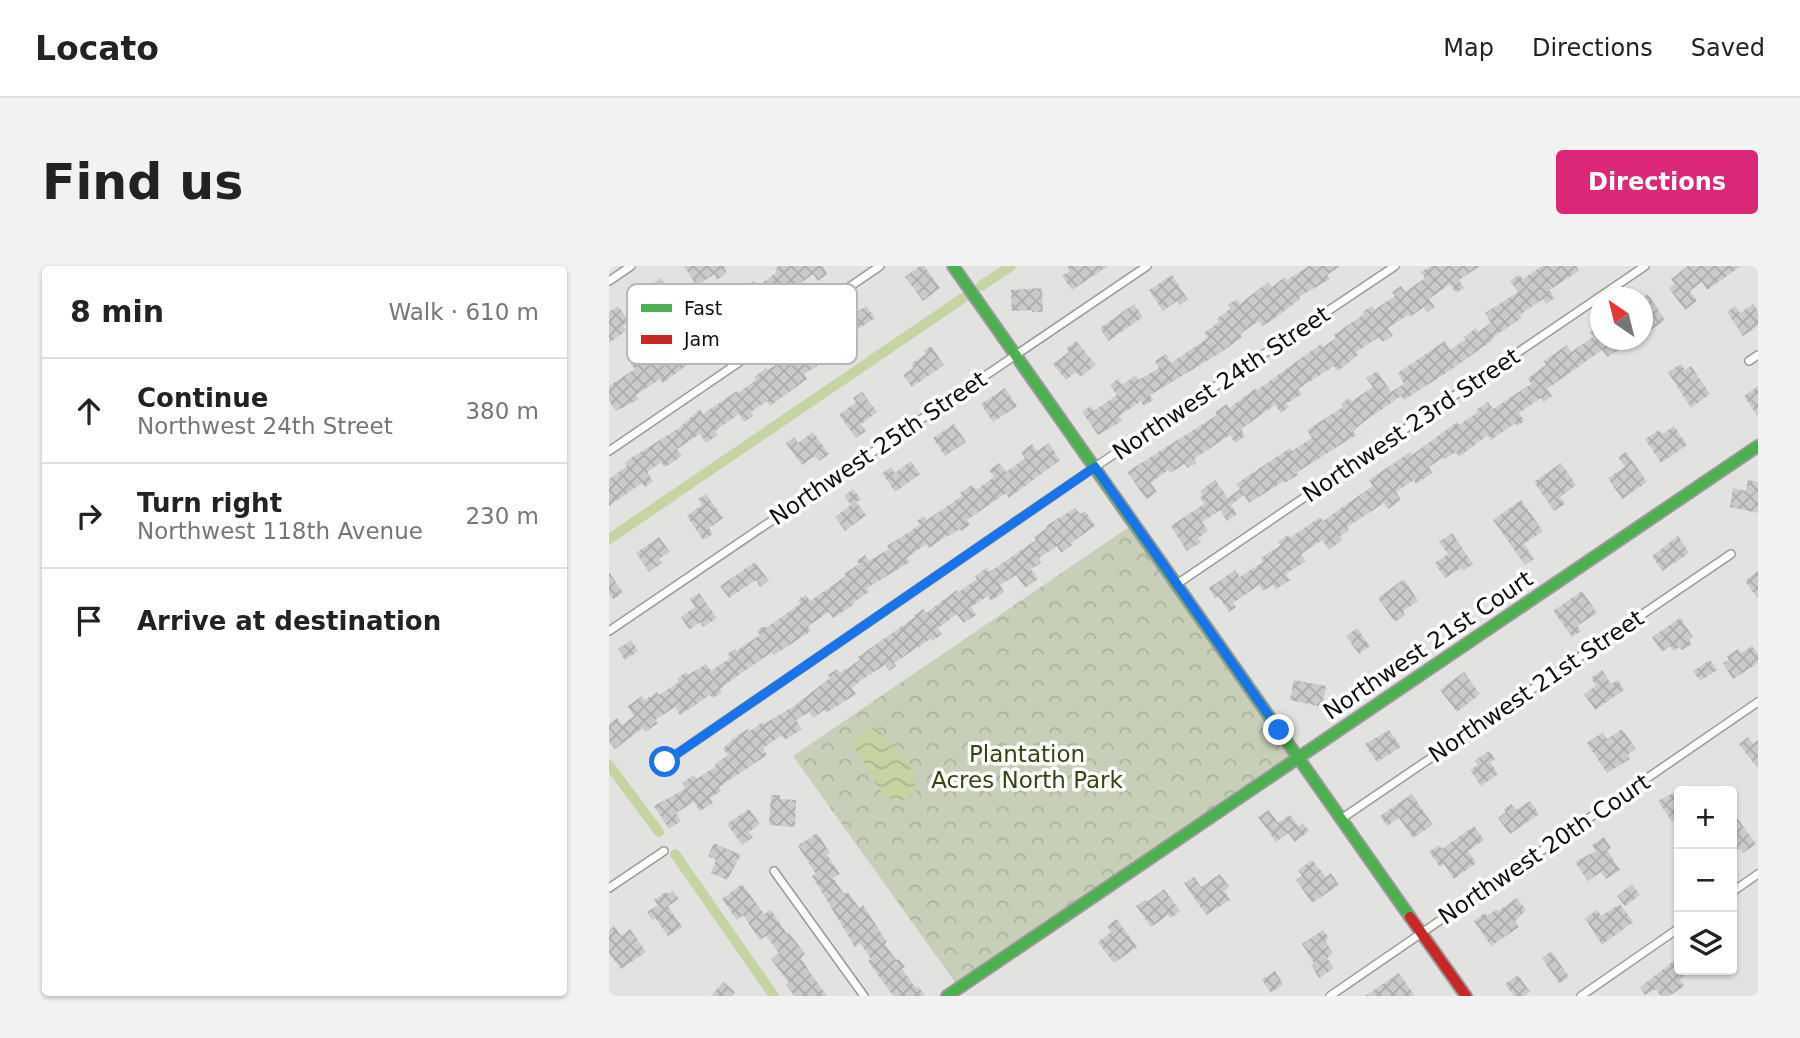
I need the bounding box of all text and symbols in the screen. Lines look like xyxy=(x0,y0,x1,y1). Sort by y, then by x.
text: Locato xyxy=(35,29,159,68)
text: Map xyxy=(1443,34,1494,62)
text: Directions xyxy=(1532,34,1653,62)
text: Saved xyxy=(1691,34,1765,62)
button: Directions xyxy=(1556,150,1758,214)
text: Find us xyxy=(42,154,243,211)
legend xyxy=(627,284,857,364)
north arrow xyxy=(1590,287,1653,350)
text: 8 min xyxy=(70,294,164,329)
text: Fast xyxy=(684,297,722,319)
text: Walk · 610 m xyxy=(388,299,539,325)
street label: Northwest 24th Street xyxy=(1108,301,1334,465)
text: Jam xyxy=(683,328,720,350)
street label: Northwest 23rd Street xyxy=(1298,343,1524,507)
street label: Northwest 25th Street xyxy=(765,366,991,530)
text: Continue xyxy=(137,383,268,413)
icon: ahead xyxy=(70,392,108,430)
text: 380 m xyxy=(465,398,539,424)
text: Northwest 24th Street xyxy=(137,413,393,439)
text: Turn right xyxy=(137,488,282,518)
icon: right xyxy=(70,497,108,535)
text: 230 m xyxy=(465,503,539,529)
text: Northwest 118th Avenue xyxy=(137,518,423,544)
street label: Northwest 21st Court xyxy=(1319,565,1537,725)
icon: arrive xyxy=(70,602,108,640)
street label: Northwest 21st Street xyxy=(1424,604,1648,768)
text: Arrive at destination xyxy=(137,606,441,636)
route end xyxy=(1263,714,1294,745)
park label: Plantation Acres North Park xyxy=(931,741,1124,793)
route start xyxy=(649,746,680,777)
street label: Northwest 20th Court xyxy=(1434,769,1654,929)
map controls xyxy=(1674,786,1737,975)
button: + xyxy=(1674,786,1737,849)
button: − xyxy=(1674,849,1737,912)
button: layers xyxy=(1674,912,1737,975)

